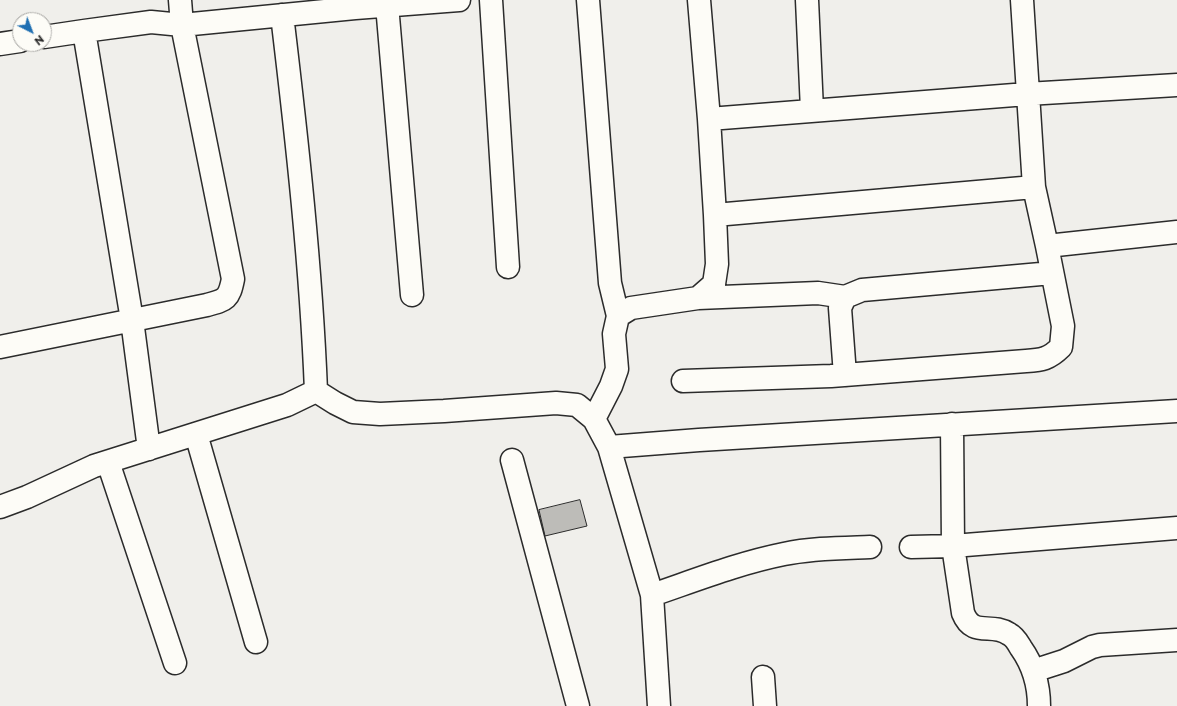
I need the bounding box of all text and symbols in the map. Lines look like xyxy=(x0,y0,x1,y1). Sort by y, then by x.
north arrow xyxy=(12,12,52,52)
text: N xyxy=(31,31,49,50)

